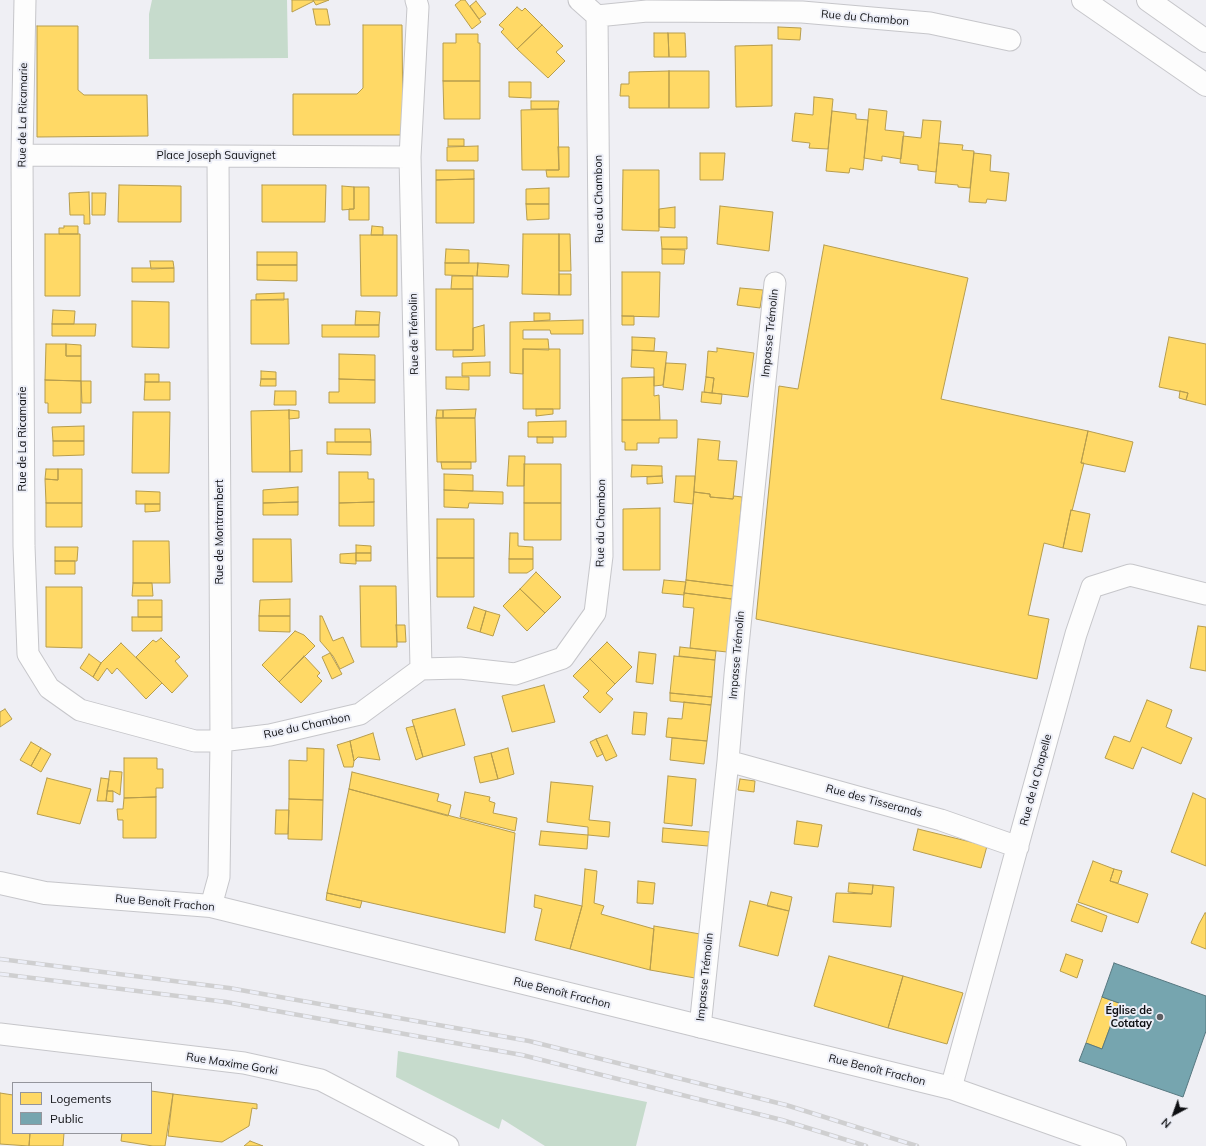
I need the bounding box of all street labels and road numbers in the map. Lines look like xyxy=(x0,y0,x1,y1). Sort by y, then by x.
street label: Rue du Chambon xyxy=(820,8,910,28)
street label: Rue de La Ricamarie xyxy=(15,62,31,168)
street label: Place Joseph Sauvignet xyxy=(157,149,275,163)
street label: Rue du Chambon xyxy=(592,155,606,243)
street label: Impasse Trémolin xyxy=(759,288,781,378)
street label: Rue de Trémolin xyxy=(407,293,421,375)
street label: Rue de La Ricamarie xyxy=(16,387,30,491)
street label: Rue de Montrambert xyxy=(213,479,227,585)
street label: Rue du Chambon xyxy=(594,479,608,567)
street label: Impasse Trémolin xyxy=(727,610,747,700)
street label: Rue du Chambon xyxy=(262,710,352,742)
street label: Rue de la Chapelle xyxy=(1017,733,1055,827)
street label: Rue des Tisserands xyxy=(825,782,923,820)
street label: Rue Benoît Frachon xyxy=(115,892,215,914)
street label: Impasse Trémolin xyxy=(694,932,716,1022)
street label: Rue Benoît Frachon xyxy=(512,975,612,1011)
street label: Rue Maxime Gorki xyxy=(185,1050,279,1078)
street label: Rue Benoît Frachon xyxy=(827,1052,927,1088)

